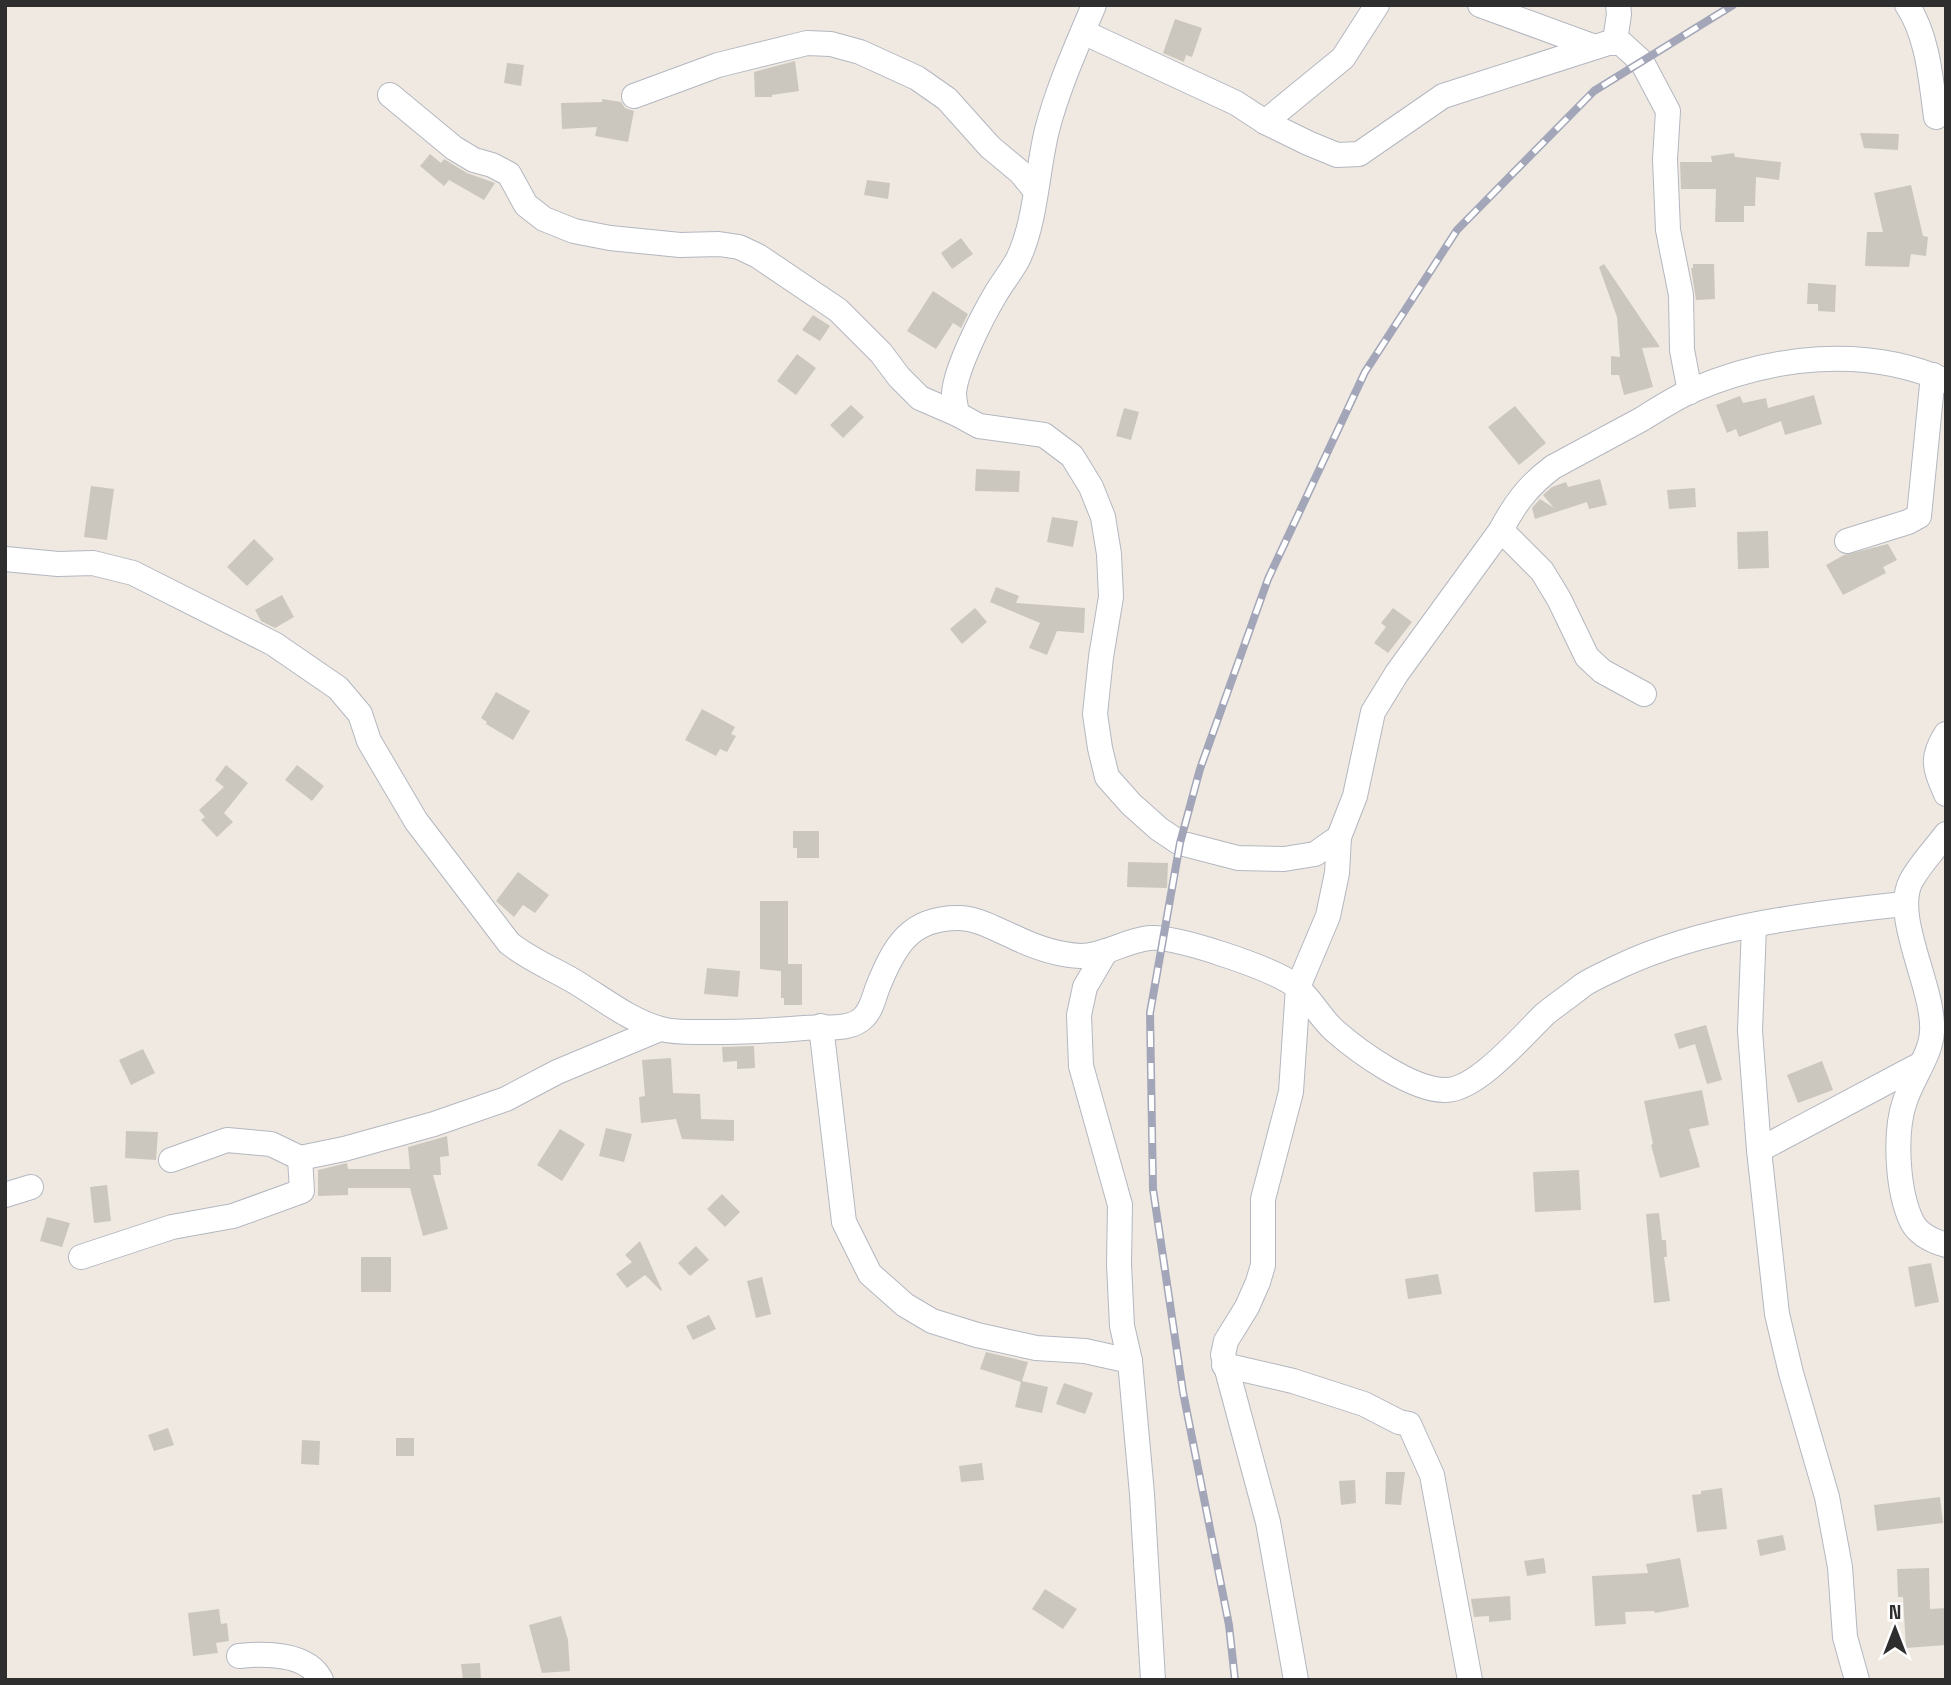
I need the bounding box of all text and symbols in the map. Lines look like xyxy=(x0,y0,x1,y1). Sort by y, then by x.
north arrow xyxy=(1860,1594,1930,1664)
text: N xyxy=(1889,1600,1901,1625)

